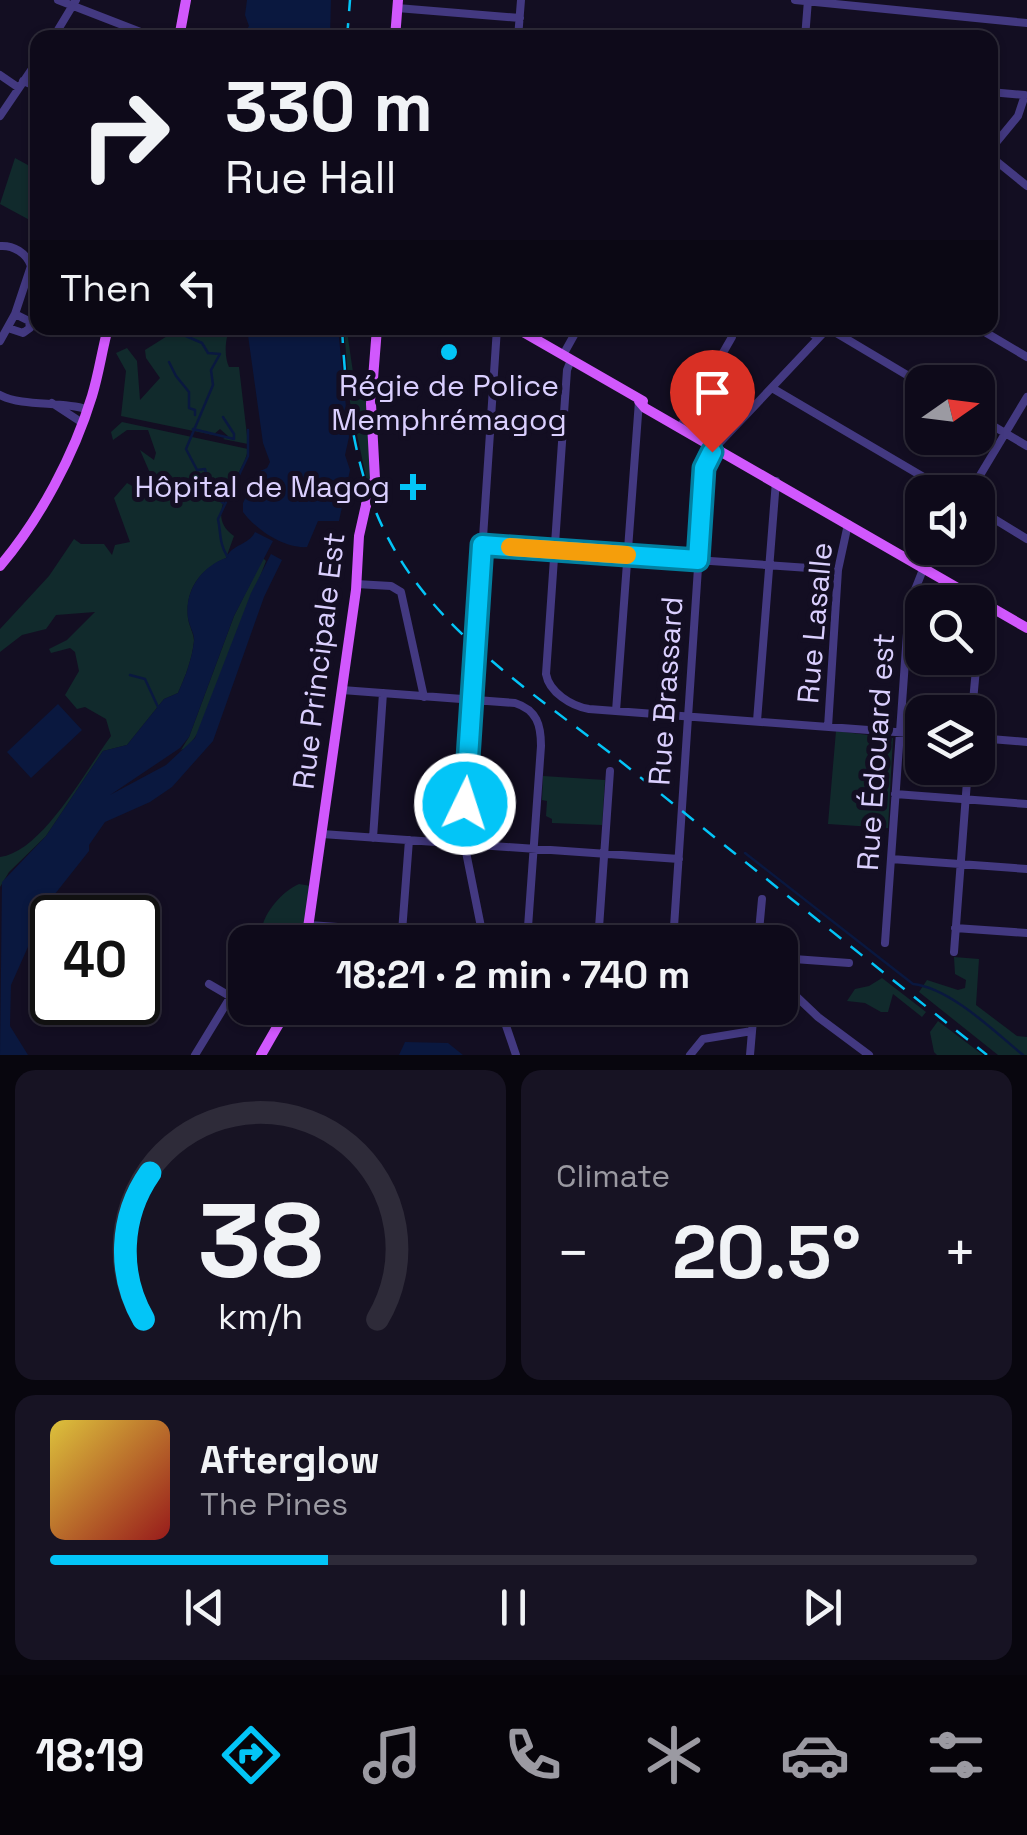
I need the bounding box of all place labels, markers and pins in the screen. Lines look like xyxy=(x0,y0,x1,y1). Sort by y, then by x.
marker: Régie de Police Memphrémagog xyxy=(438,341,460,363)
pin xyxy=(670,350,755,453)
place label: Régie de Police Memphrémagog xyxy=(331,366,567,439)
place label: Hôpital de Magog xyxy=(134,467,390,506)
marker: Hôpital de Magog xyxy=(400,474,426,500)

